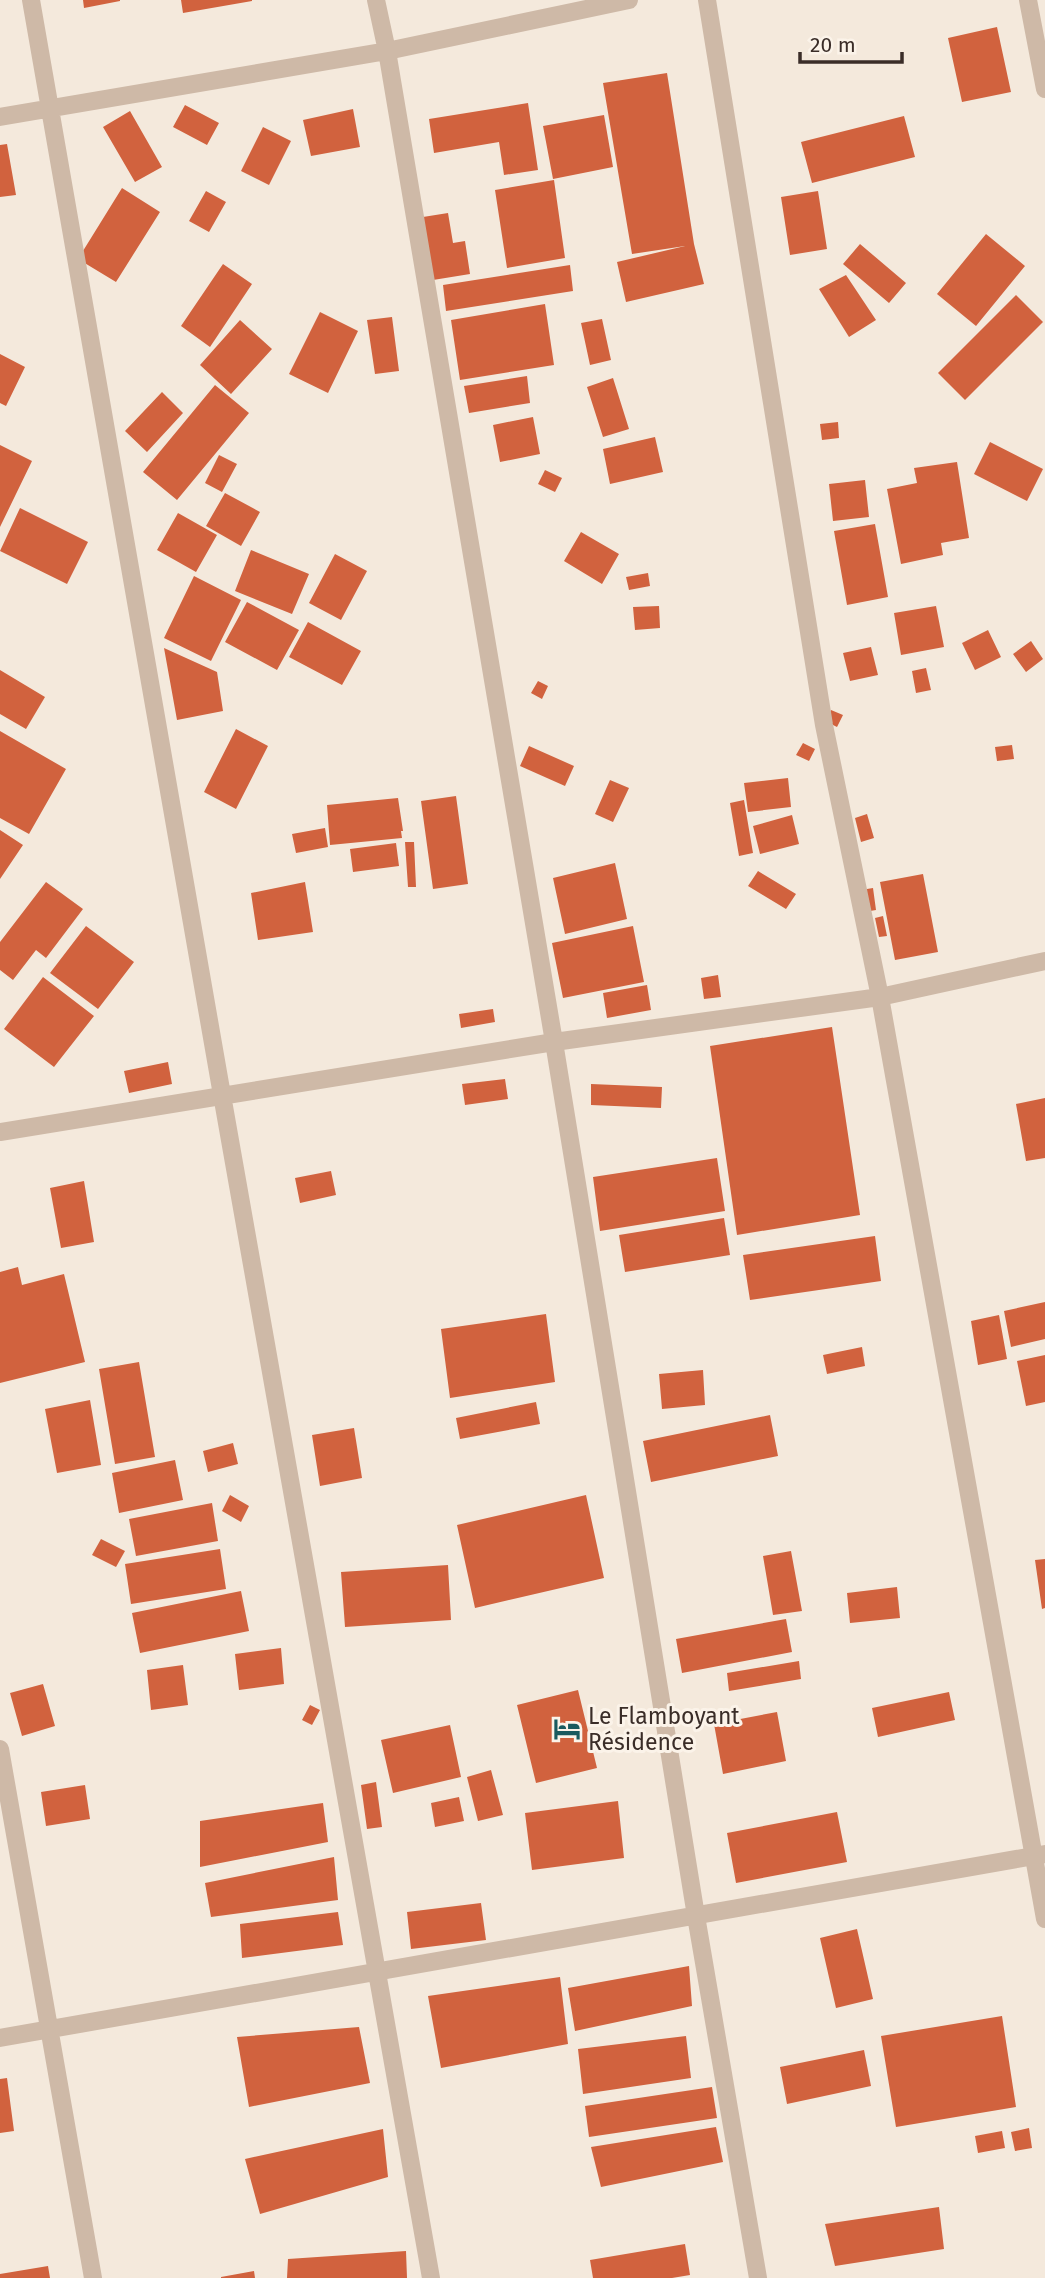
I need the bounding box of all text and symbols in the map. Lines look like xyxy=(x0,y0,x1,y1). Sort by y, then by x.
scale bar xyxy=(800,21,902,65)
text: 20 m xyxy=(810,32,856,58)
place label: Le Flamboyant Résidence xyxy=(588,1702,740,1756)
hotel icon: Le Flamboyant Résidence xyxy=(552,1714,582,1744)

